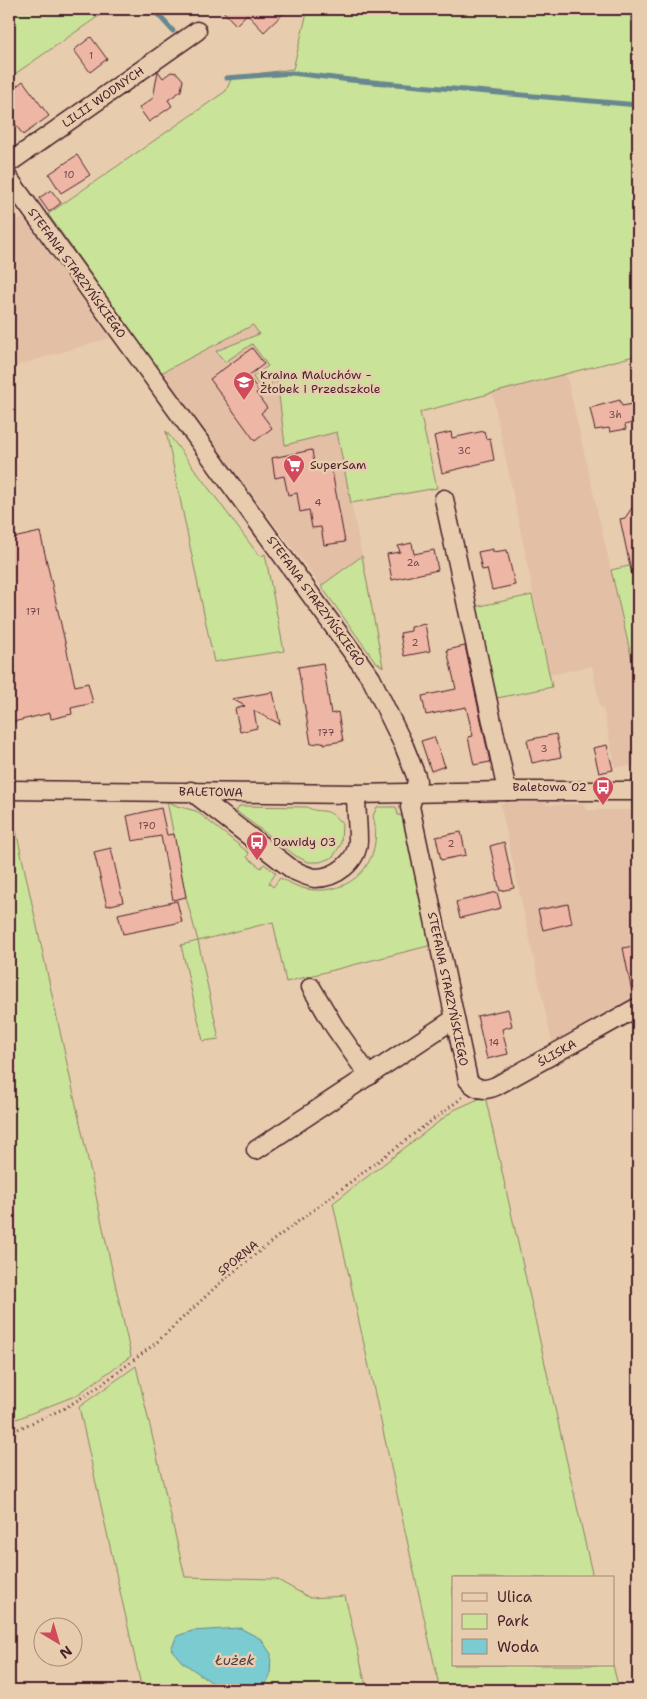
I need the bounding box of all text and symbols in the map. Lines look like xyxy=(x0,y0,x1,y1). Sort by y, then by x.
house number: 1 xyxy=(89,49,93,62)
street label: LILII WODNYCH xyxy=(59,63,147,131)
house number: 10 xyxy=(64,168,74,181)
street label: STEFANA STARZYŃSKIEGO xyxy=(24,205,130,341)
place label: Kraina Maluchów - Żłobek i Przedszkole xyxy=(260,367,381,397)
school or university icon: Kraina Maluchów - Żłobek i Przedszkole xyxy=(232,370,256,401)
house number: 3h xyxy=(608,408,622,421)
house number: 3C xyxy=(457,444,471,457)
supermarket icon: SuperSam xyxy=(282,453,306,484)
place label: SuperSam xyxy=(310,457,366,473)
house number: 4 xyxy=(315,496,322,509)
street label: STEFANA STARZYŃSKIEGO xyxy=(263,533,369,669)
house number: 2a xyxy=(407,556,420,569)
house number: 171 xyxy=(26,605,40,618)
house number: 2 xyxy=(412,636,419,649)
house number: 177 xyxy=(317,726,335,739)
house number: 3 xyxy=(541,742,548,755)
bus stop icon: Baletowa 02 xyxy=(591,775,615,806)
place label: Baletowa 02 xyxy=(513,779,587,795)
street label: BALETOWA xyxy=(179,783,244,801)
house number: 170 xyxy=(138,819,156,832)
bus stop icon: Dawidy 03 xyxy=(245,830,269,861)
place label: Dawidy 03 xyxy=(273,834,336,850)
house number: 2 xyxy=(448,837,455,850)
street label: STEFANA STARZYŃSKIEGO xyxy=(424,910,472,1068)
house number: 14 xyxy=(489,1036,499,1049)
street label: ŚLISKA xyxy=(535,1036,580,1070)
street label: SPORNA xyxy=(214,1236,262,1279)
legend xyxy=(452,1576,614,1666)
text: Ulica xyxy=(497,1587,533,1607)
text: Park xyxy=(497,1611,529,1631)
north arrow xyxy=(32,1616,82,1666)
text: Woda xyxy=(497,1637,539,1657)
text: N xyxy=(56,1642,76,1663)
water label: Łużek xyxy=(214,1651,255,1669)

